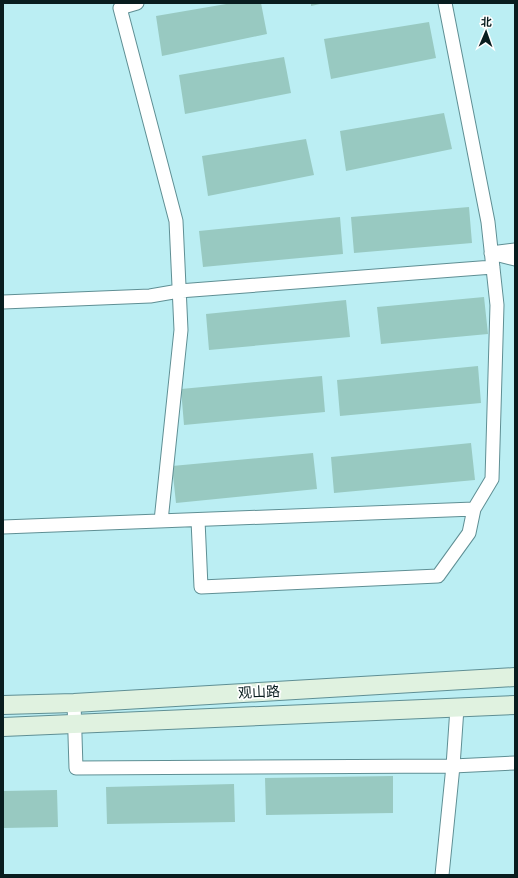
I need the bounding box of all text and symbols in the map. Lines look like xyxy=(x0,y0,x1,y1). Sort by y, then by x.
north arrow xyxy=(466,12,506,52)
text: 北 xyxy=(481,14,492,30)
street label: 观山路 xyxy=(238,681,280,703)

